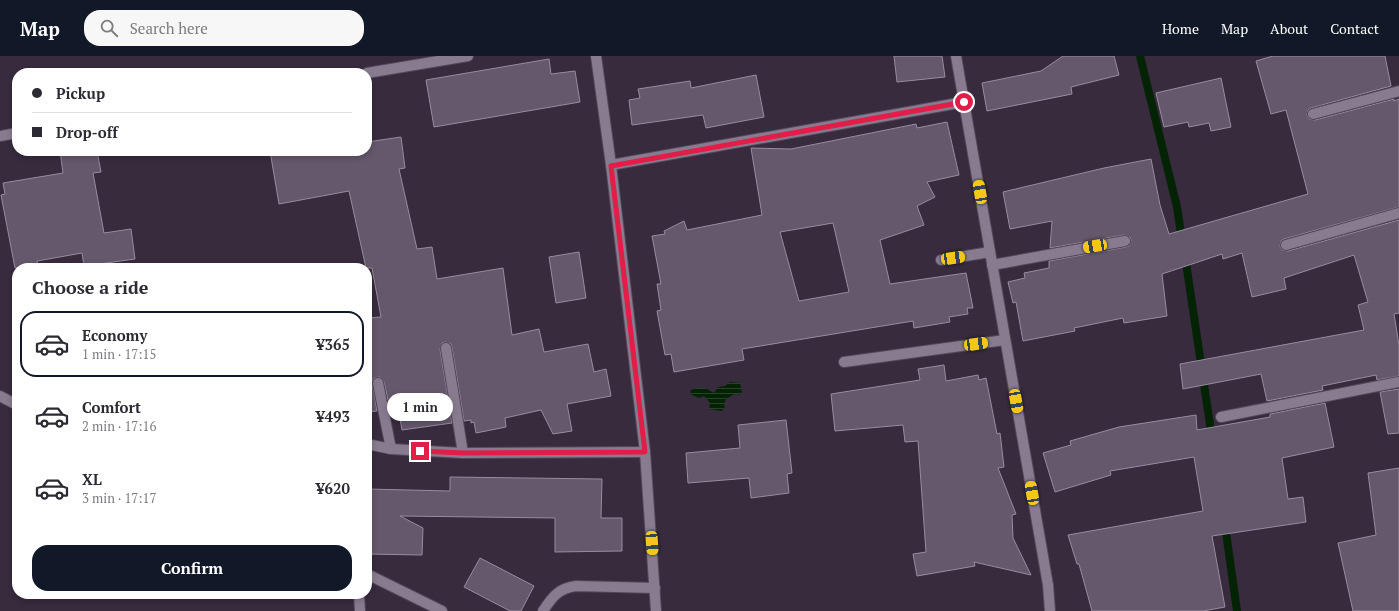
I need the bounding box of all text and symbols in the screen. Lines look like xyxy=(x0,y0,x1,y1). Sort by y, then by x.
search box xyxy=(84,10,364,46)
text: Map xyxy=(20,16,60,41)
icon: search xyxy=(98,17,120,39)
text: Search here xyxy=(130,18,208,38)
text: Home xyxy=(1162,19,1199,38)
text: Map xyxy=(1221,19,1248,38)
text: About xyxy=(1270,19,1308,38)
text: Contact xyxy=(1330,19,1379,38)
text: Pickup xyxy=(56,83,105,103)
route start xyxy=(955,93,973,111)
text: Drop-off xyxy=(56,122,118,142)
car xyxy=(972,179,988,205)
car xyxy=(1082,238,1108,254)
car xyxy=(940,250,966,266)
text: Choose a ride xyxy=(32,275,148,299)
text: Economy xyxy=(82,325,147,345)
icon: car xyxy=(34,326,70,362)
text: ¥365 xyxy=(316,334,350,354)
car xyxy=(963,336,989,352)
text: 1 min · 17:15 xyxy=(82,345,156,363)
car xyxy=(1008,388,1024,414)
callout: 1 min xyxy=(387,393,453,421)
text: Comfort xyxy=(82,397,141,417)
icon: car xyxy=(34,398,70,434)
text: 1 min xyxy=(402,398,438,416)
text: ¥493 xyxy=(316,406,350,426)
text: 2 min · 17:16 xyxy=(82,417,156,435)
route end xyxy=(411,442,429,460)
text: XL xyxy=(82,469,102,489)
icon: car xyxy=(34,470,70,506)
text: ¥620 xyxy=(316,478,350,498)
car xyxy=(1024,480,1040,506)
text: 3 min · 17:17 xyxy=(82,489,156,507)
car xyxy=(645,531,659,555)
button: Confirm xyxy=(32,545,352,591)

